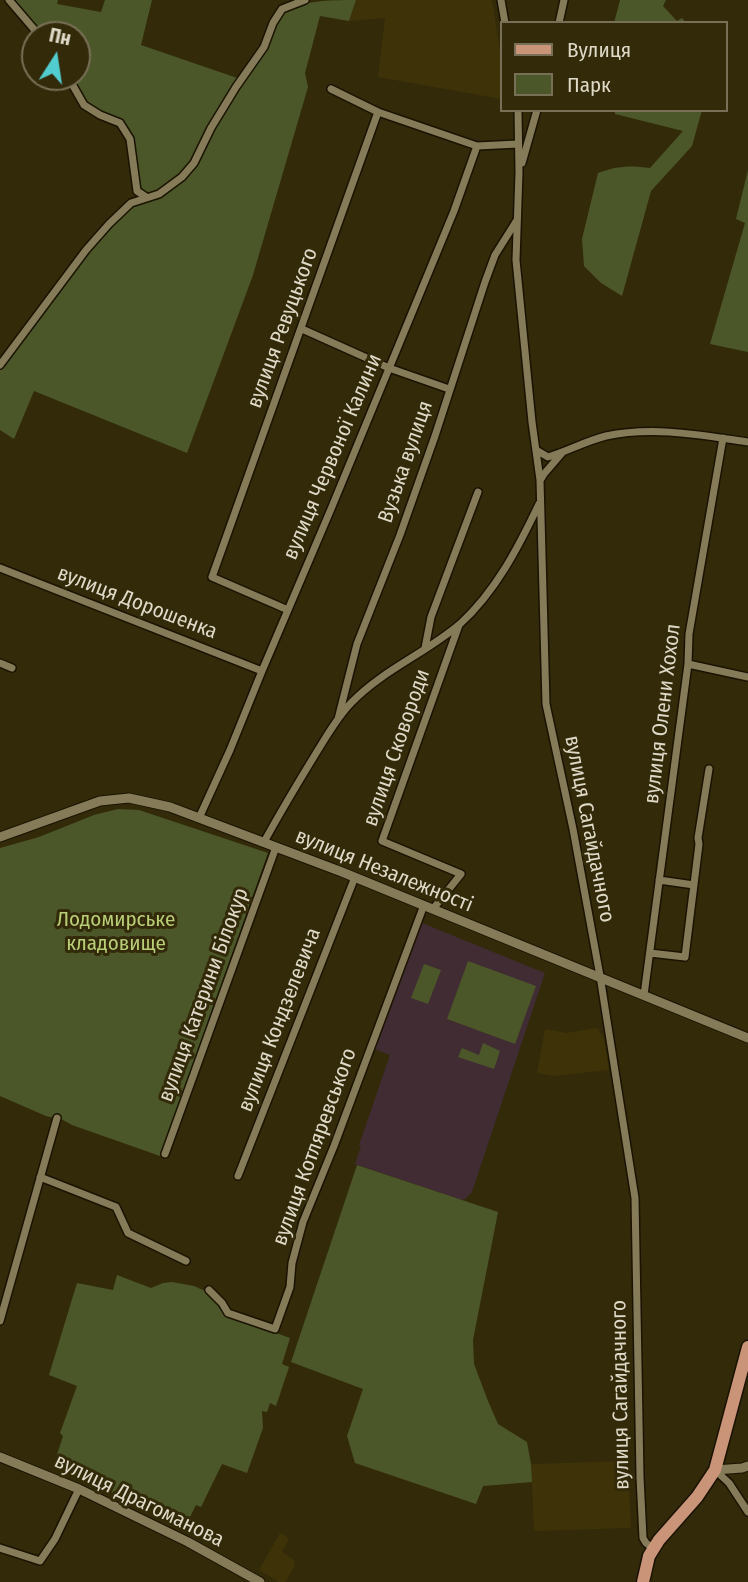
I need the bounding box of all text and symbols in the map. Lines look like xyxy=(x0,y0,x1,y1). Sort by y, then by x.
north arrow xyxy=(21,21,91,91)
legend xyxy=(500,21,727,112)
text: Пн xyxy=(47,23,73,50)
text: Вулиця xyxy=(567,37,631,63)
text: Парк xyxy=(567,72,611,98)
street label: вулиця Ревуцького xyxy=(242,245,324,411)
street label: вулиця Червоної Калини xyxy=(278,350,388,564)
street label: Вузька вулиця xyxy=(373,398,439,526)
street label: вулиця Дорошенка xyxy=(53,561,221,645)
street label: вулиця Олени Хохол xyxy=(639,623,687,805)
street label: вулиця Сковороди xyxy=(358,666,436,830)
street label: вулиця Сагайдачного xyxy=(559,733,619,925)
street label: вулиця Незалежності xyxy=(291,824,477,918)
street label: вулиця Катерини Білокур xyxy=(154,885,254,1105)
park label: Лодомирське кладовище xyxy=(57,907,175,957)
street label: вулиця Кондзелевича xyxy=(233,925,327,1115)
street label: вулиця Котляревського xyxy=(268,1045,362,1249)
street label: вулиця Сагайдачного xyxy=(607,1300,635,1490)
street label: вулиця Драгоманова xyxy=(50,1449,228,1553)

